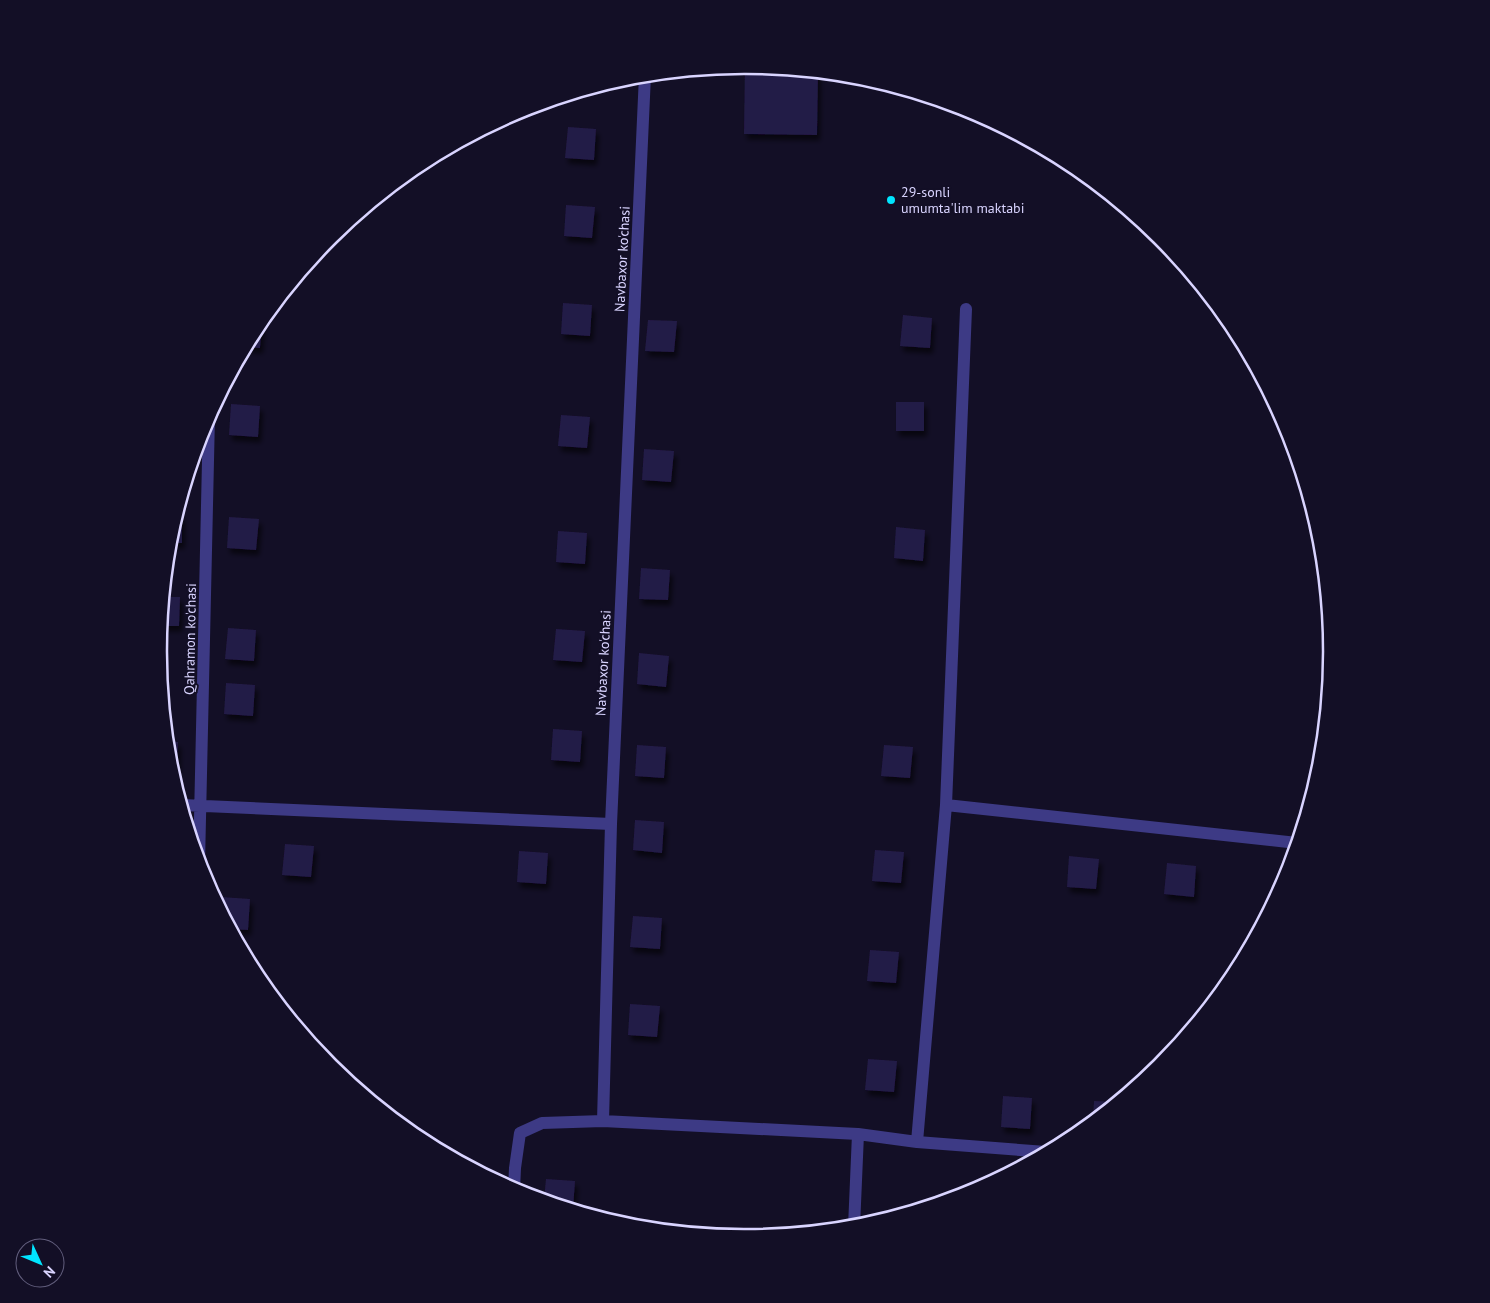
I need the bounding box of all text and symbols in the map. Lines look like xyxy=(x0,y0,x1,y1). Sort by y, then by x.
place label: 29-sonli umumta'lim maktabi xyxy=(901,183,1024,217)
marker: 29-sonli umumta'lim maktabi xyxy=(885,194,897,206)
street label: Navbaxor ko'chasi xyxy=(610,206,634,312)
street label: Qahramon ko'chasi xyxy=(180,583,200,695)
street label: Navbaxor ko'chasi xyxy=(591,610,615,716)
north arrow xyxy=(15,1238,65,1288)
text: N xyxy=(40,1262,59,1282)

